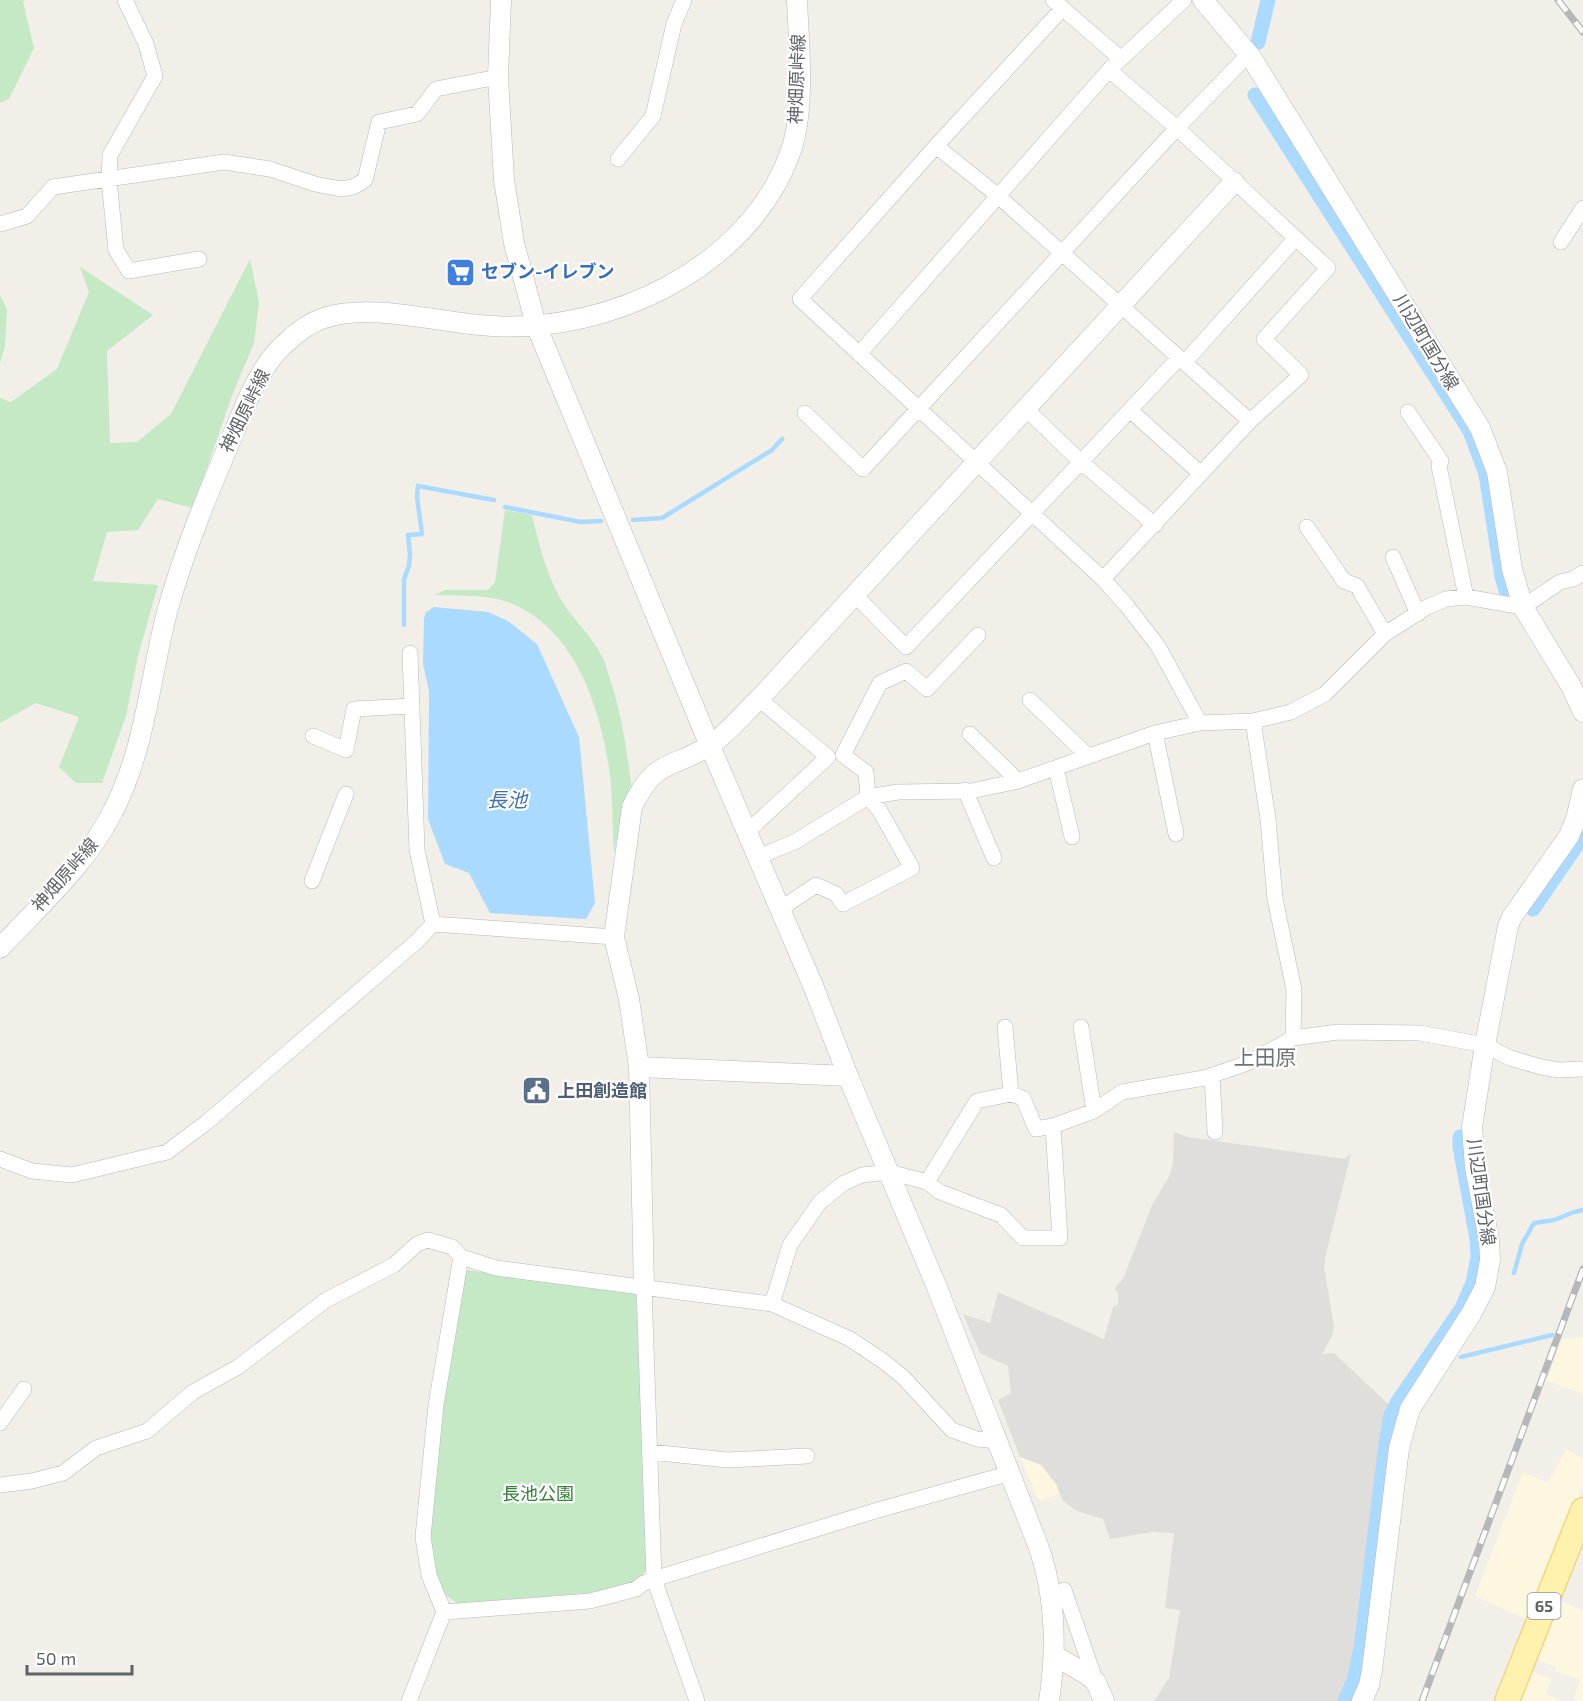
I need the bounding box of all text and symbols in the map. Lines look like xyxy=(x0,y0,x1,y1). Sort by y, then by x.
street label: 神畑原峠線 xyxy=(783,34,809,124)
supermarket icon: セブン-イレブン xyxy=(444,256,476,288)
place label: セブン-イレブン xyxy=(481,260,614,282)
street label: 川辺町国分線 xyxy=(1390,290,1464,393)
street label: 神畑原峠線 xyxy=(214,365,274,456)
water label: 長池 xyxy=(487,787,529,811)
street label: 神畑原峠線 xyxy=(26,833,102,916)
district label: 上田原 xyxy=(1234,1044,1297,1069)
public building icon: 上田創造館 xyxy=(520,1075,552,1107)
place label: 上田創造館 xyxy=(557,1079,647,1101)
street label: 川辺町国分線 xyxy=(1464,1137,1500,1247)
park label: 長池公園 xyxy=(502,1482,574,1504)
road number: 65 xyxy=(1528,1593,1560,1619)
scale bar xyxy=(27,1638,132,1676)
text: 50 m xyxy=(36,1647,76,1669)

